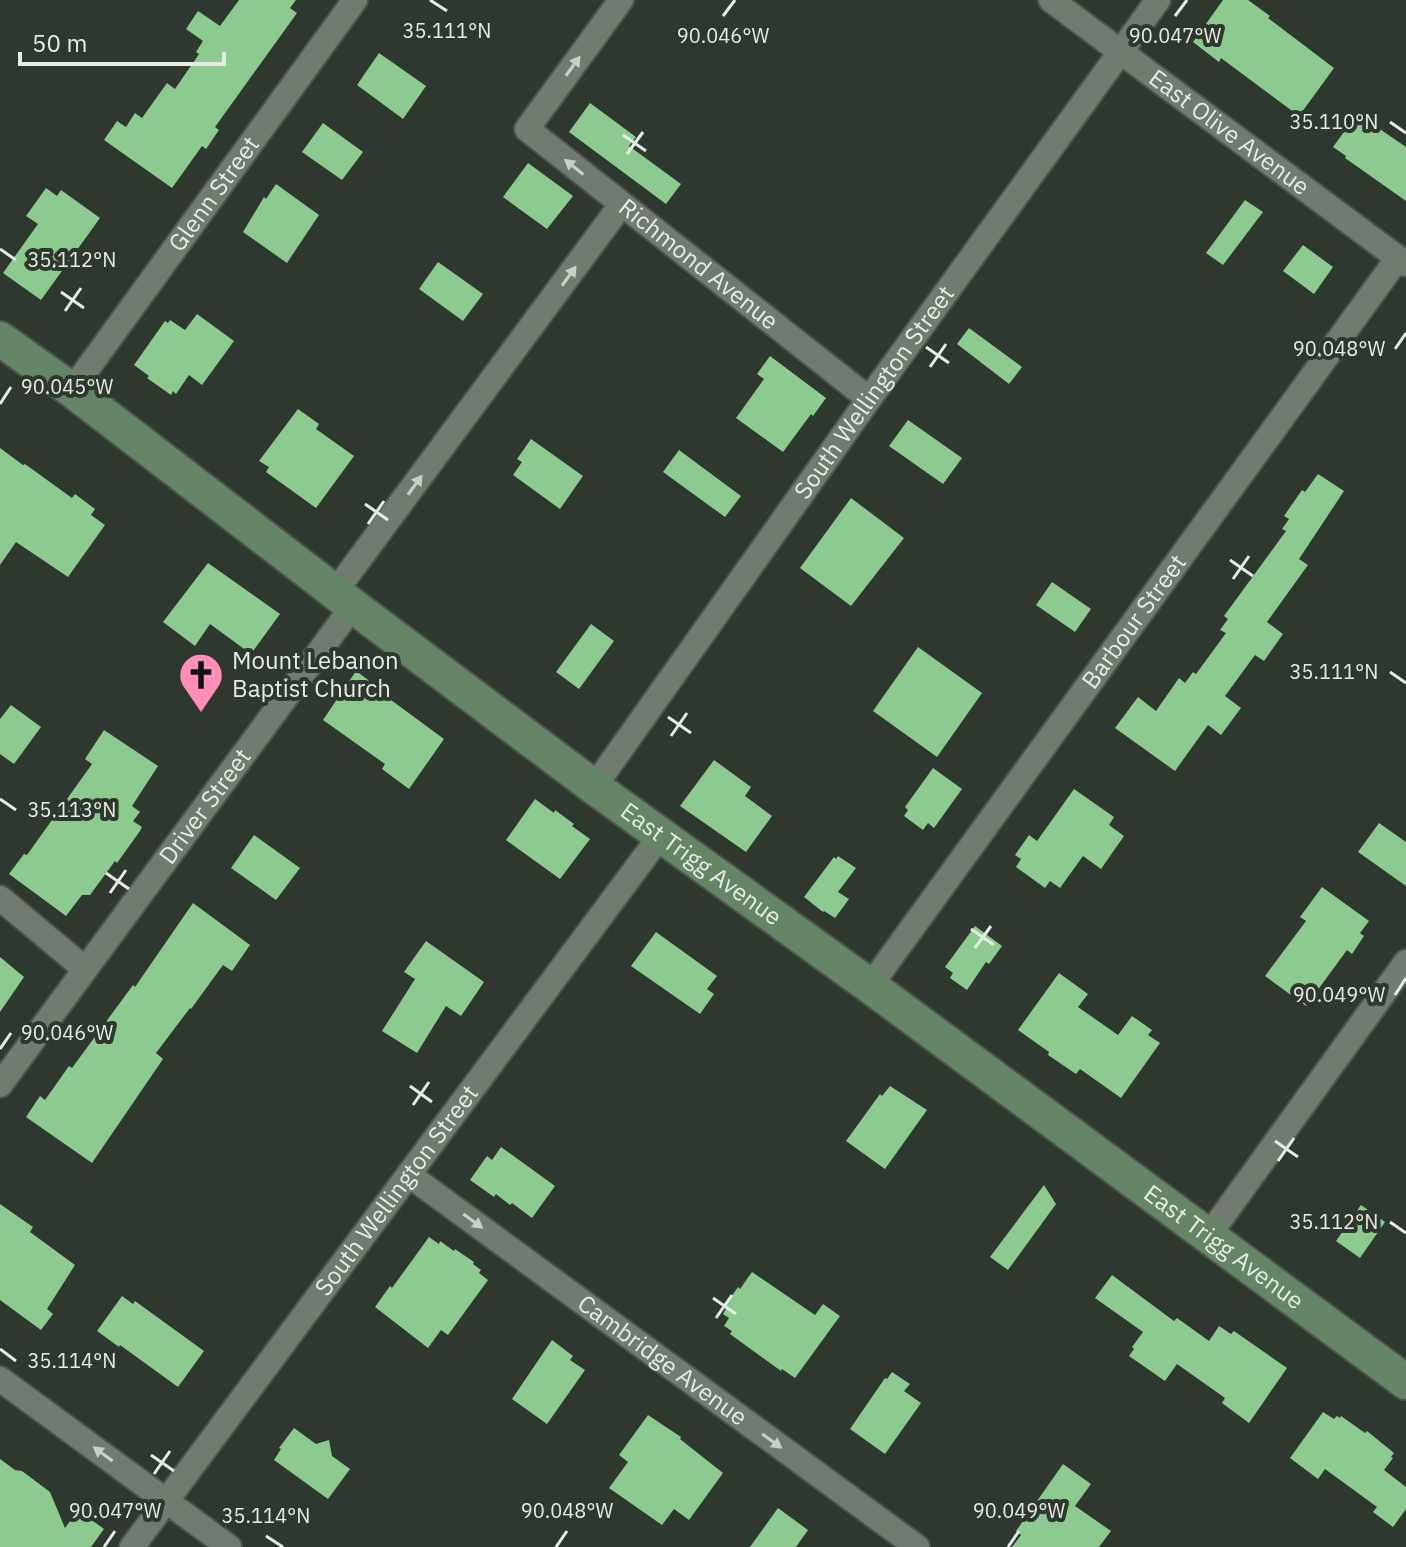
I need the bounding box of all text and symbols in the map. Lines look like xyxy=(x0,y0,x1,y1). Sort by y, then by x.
scale bar xyxy=(20,16,224,66)
text: 35.111°N xyxy=(403,17,491,44)
text: 90.046°W xyxy=(677,22,769,49)
text: 90.047°W xyxy=(1129,22,1221,49)
text: 50 m xyxy=(32,27,87,59)
one-way arrow xyxy=(565,56,580,77)
street label: East Olive Avenue xyxy=(1143,61,1317,202)
text: 35.110°N xyxy=(1290,108,1378,135)
street label: Glenn Street xyxy=(161,129,266,258)
one-way arrow xyxy=(564,159,584,176)
street label: Richmond Avenue xyxy=(613,191,785,336)
text: 35.112°N xyxy=(28,246,116,273)
one-way arrow xyxy=(561,265,577,286)
street label: South Wellington Street xyxy=(786,279,961,505)
text: 90.048°W xyxy=(1293,335,1385,362)
text: 90.045°W xyxy=(21,373,113,400)
one-way arrow xyxy=(407,474,422,495)
street label: Barbour Street xyxy=(1074,547,1193,695)
place label: Mount Lebanon Baptist Church xyxy=(232,644,399,704)
church icon: Mount Lebanon Baptist Church xyxy=(177,651,225,714)
text: 35.111°N xyxy=(1290,658,1378,685)
street label: Driver Street xyxy=(151,742,258,870)
street label: East Trigg Avenue xyxy=(615,794,789,932)
text: 35.113°N xyxy=(28,796,116,823)
text: 90.049°W xyxy=(1293,981,1385,1008)
text: 90.046°W xyxy=(21,1019,113,1046)
street label: South Wellington Street xyxy=(307,1078,485,1302)
street label: East Trigg Avenue xyxy=(1138,1177,1311,1316)
text: 35.112°N xyxy=(1290,1208,1378,1235)
one-way arrow xyxy=(462,1212,483,1228)
street label: Cambridge Avenue xyxy=(572,1287,754,1433)
text: 35.114°N xyxy=(28,1347,116,1374)
one-way arrow xyxy=(762,1432,783,1448)
one-way arrow xyxy=(92,1446,114,1462)
text: 90.047°W xyxy=(69,1497,161,1524)
text: 90.048°W xyxy=(521,1497,613,1524)
text: 90.049°W xyxy=(973,1497,1065,1524)
text: 35.114°N xyxy=(222,1502,310,1529)

